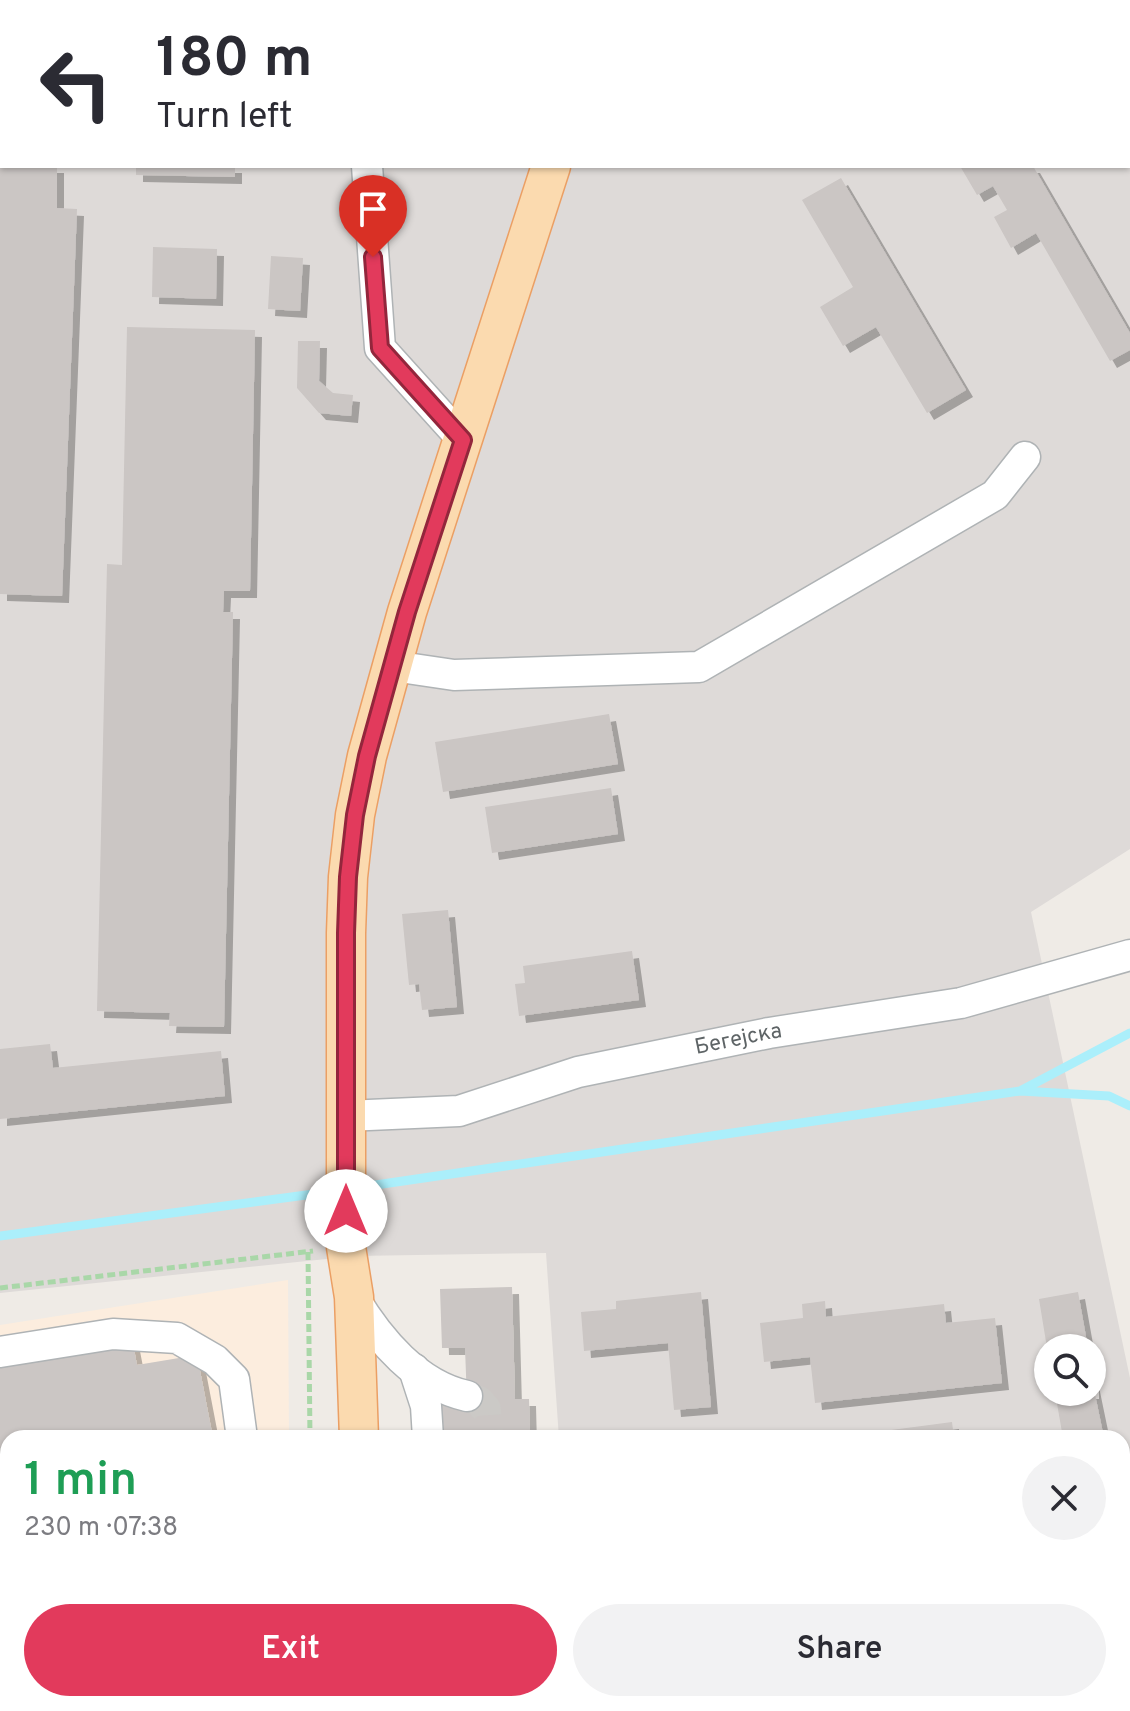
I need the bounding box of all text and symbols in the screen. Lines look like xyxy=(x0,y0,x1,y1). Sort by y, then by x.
text: 180 m xyxy=(156,26,313,96)
icon: left xyxy=(24,32,128,136)
text: Turn left xyxy=(156,95,293,141)
pin xyxy=(339,175,407,257)
icon: arrive xyxy=(351,187,395,231)
street label: Бегејска xyxy=(692,1018,784,1061)
position arrow xyxy=(304,1169,388,1253)
map controls xyxy=(1034,1334,1106,1406)
button: search xyxy=(1034,1334,1106,1406)
text: 1 min xyxy=(24,1452,137,1512)
button: close xyxy=(1022,1456,1106,1540)
text: 230 m · 07:38 xyxy=(24,1512,178,1545)
button: Exit xyxy=(24,1604,557,1696)
button: Share xyxy=(573,1604,1106,1696)

